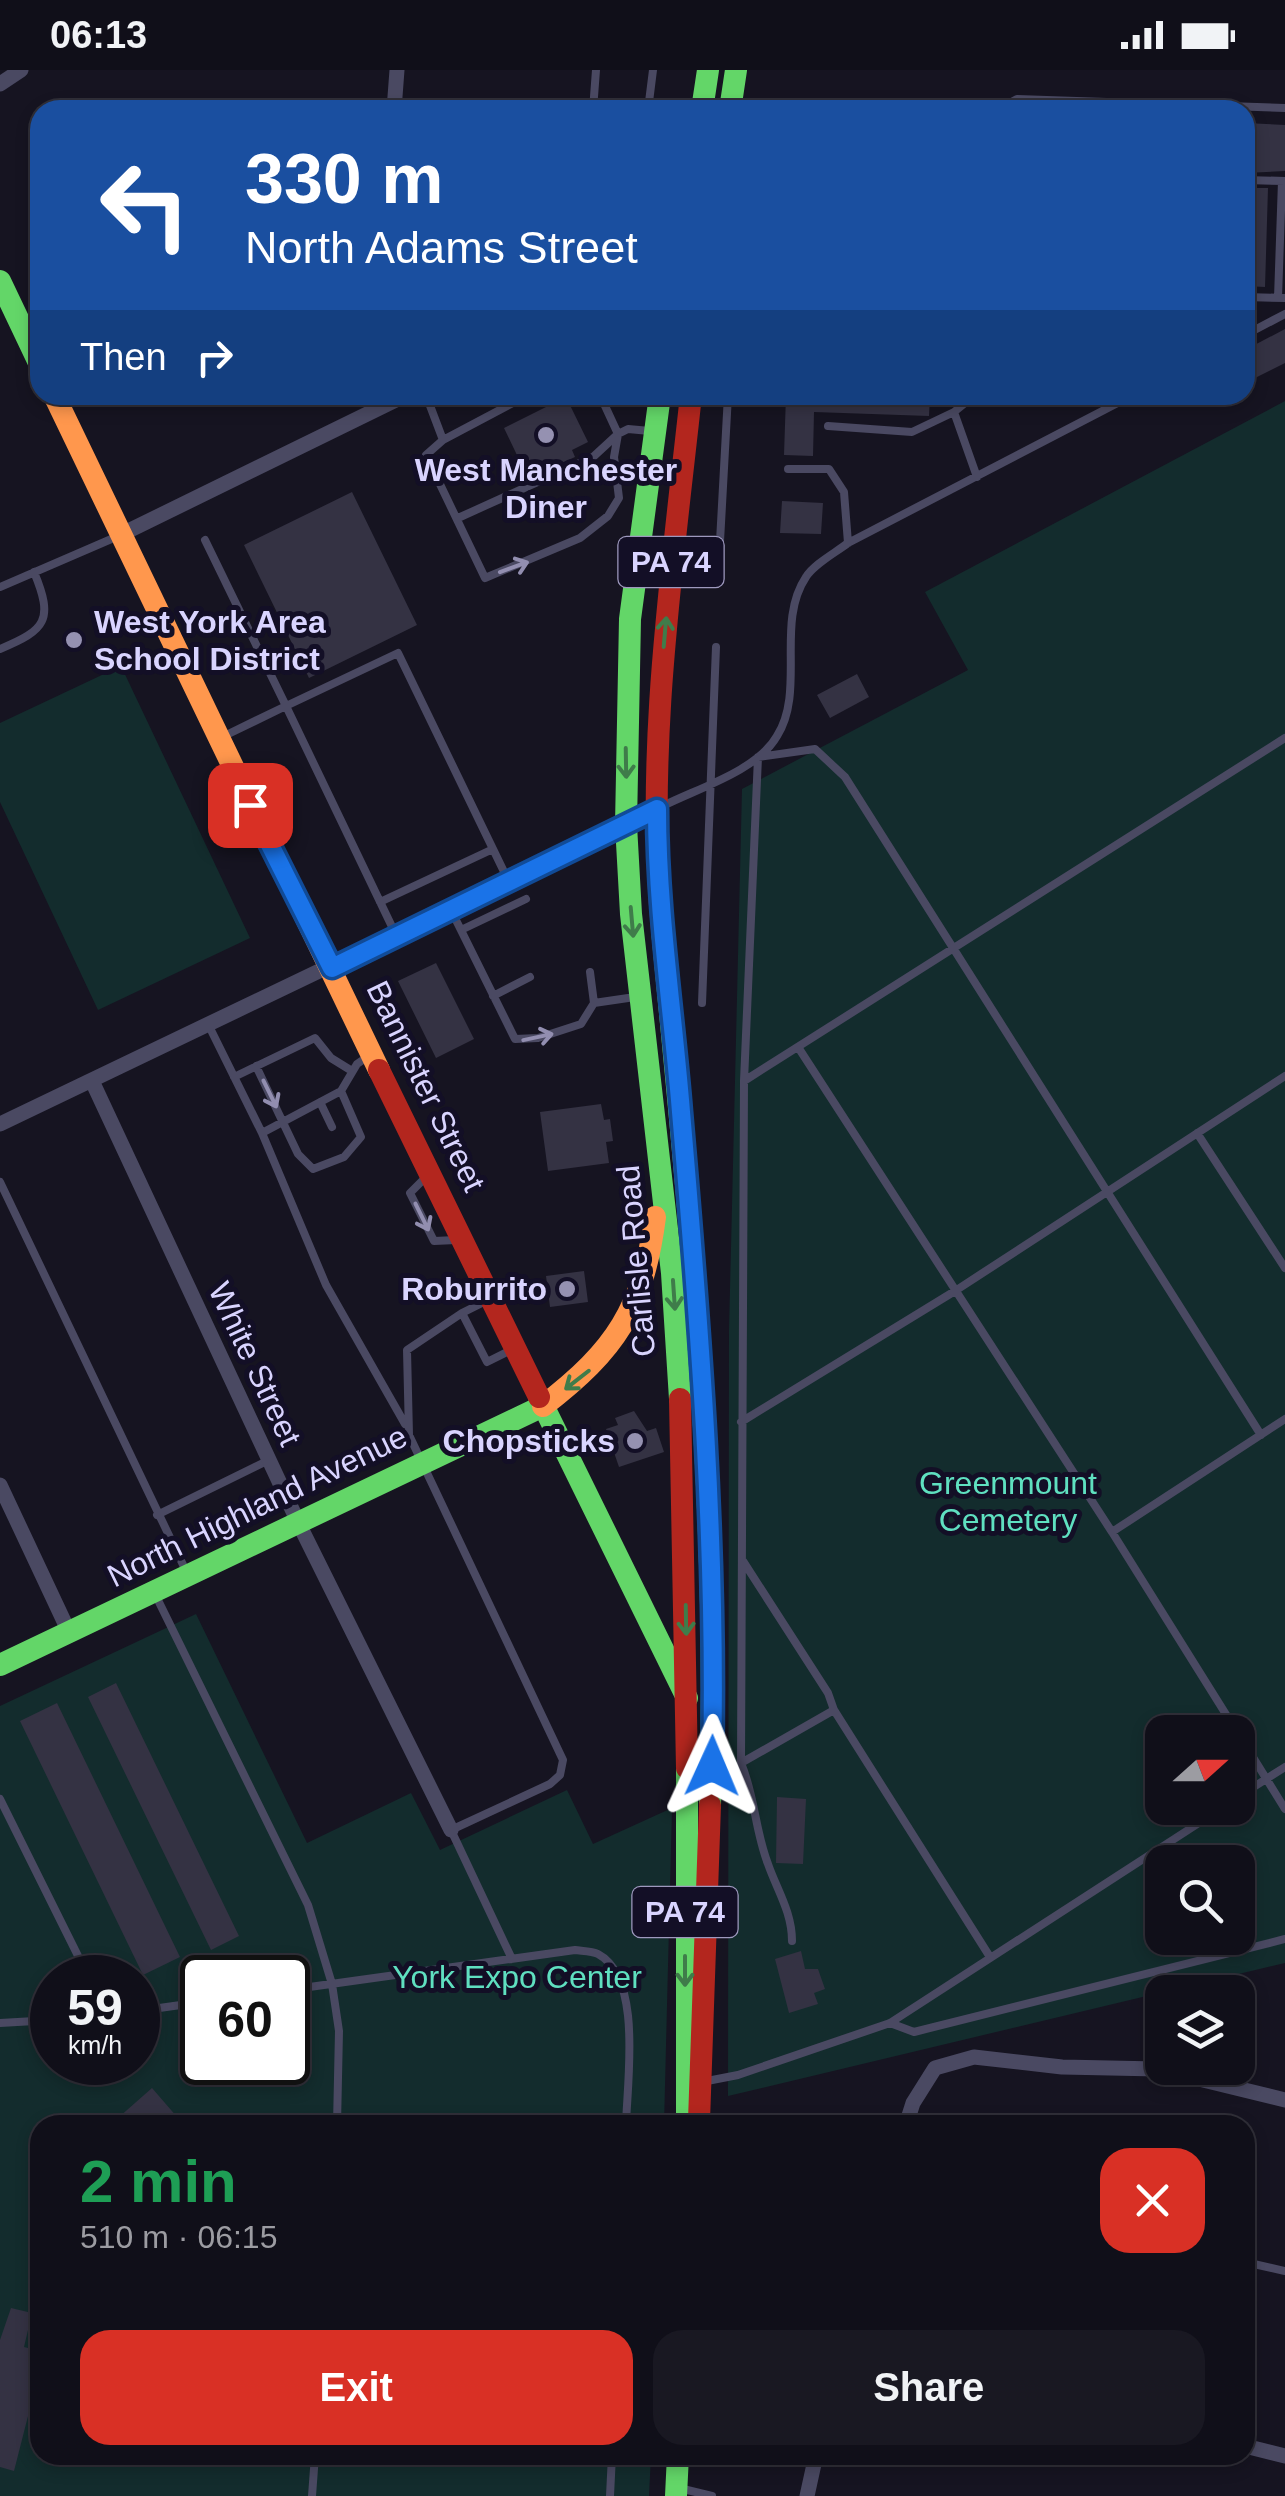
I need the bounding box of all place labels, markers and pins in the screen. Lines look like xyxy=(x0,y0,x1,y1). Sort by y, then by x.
marker: West Manchester Diner xyxy=(535,424,557,446)
place label: West Manchester Diner xyxy=(415,452,677,525)
place label: West York Area School District xyxy=(94,604,326,677)
marker: West York Area School District xyxy=(63,629,85,651)
pin xyxy=(208,763,293,848)
place label: Roburrito xyxy=(401,1271,547,1307)
marker: Roburrito xyxy=(556,1278,578,1300)
place label: Chopsticks xyxy=(443,1423,615,1459)
marker: Chopsticks xyxy=(624,1430,646,1452)

